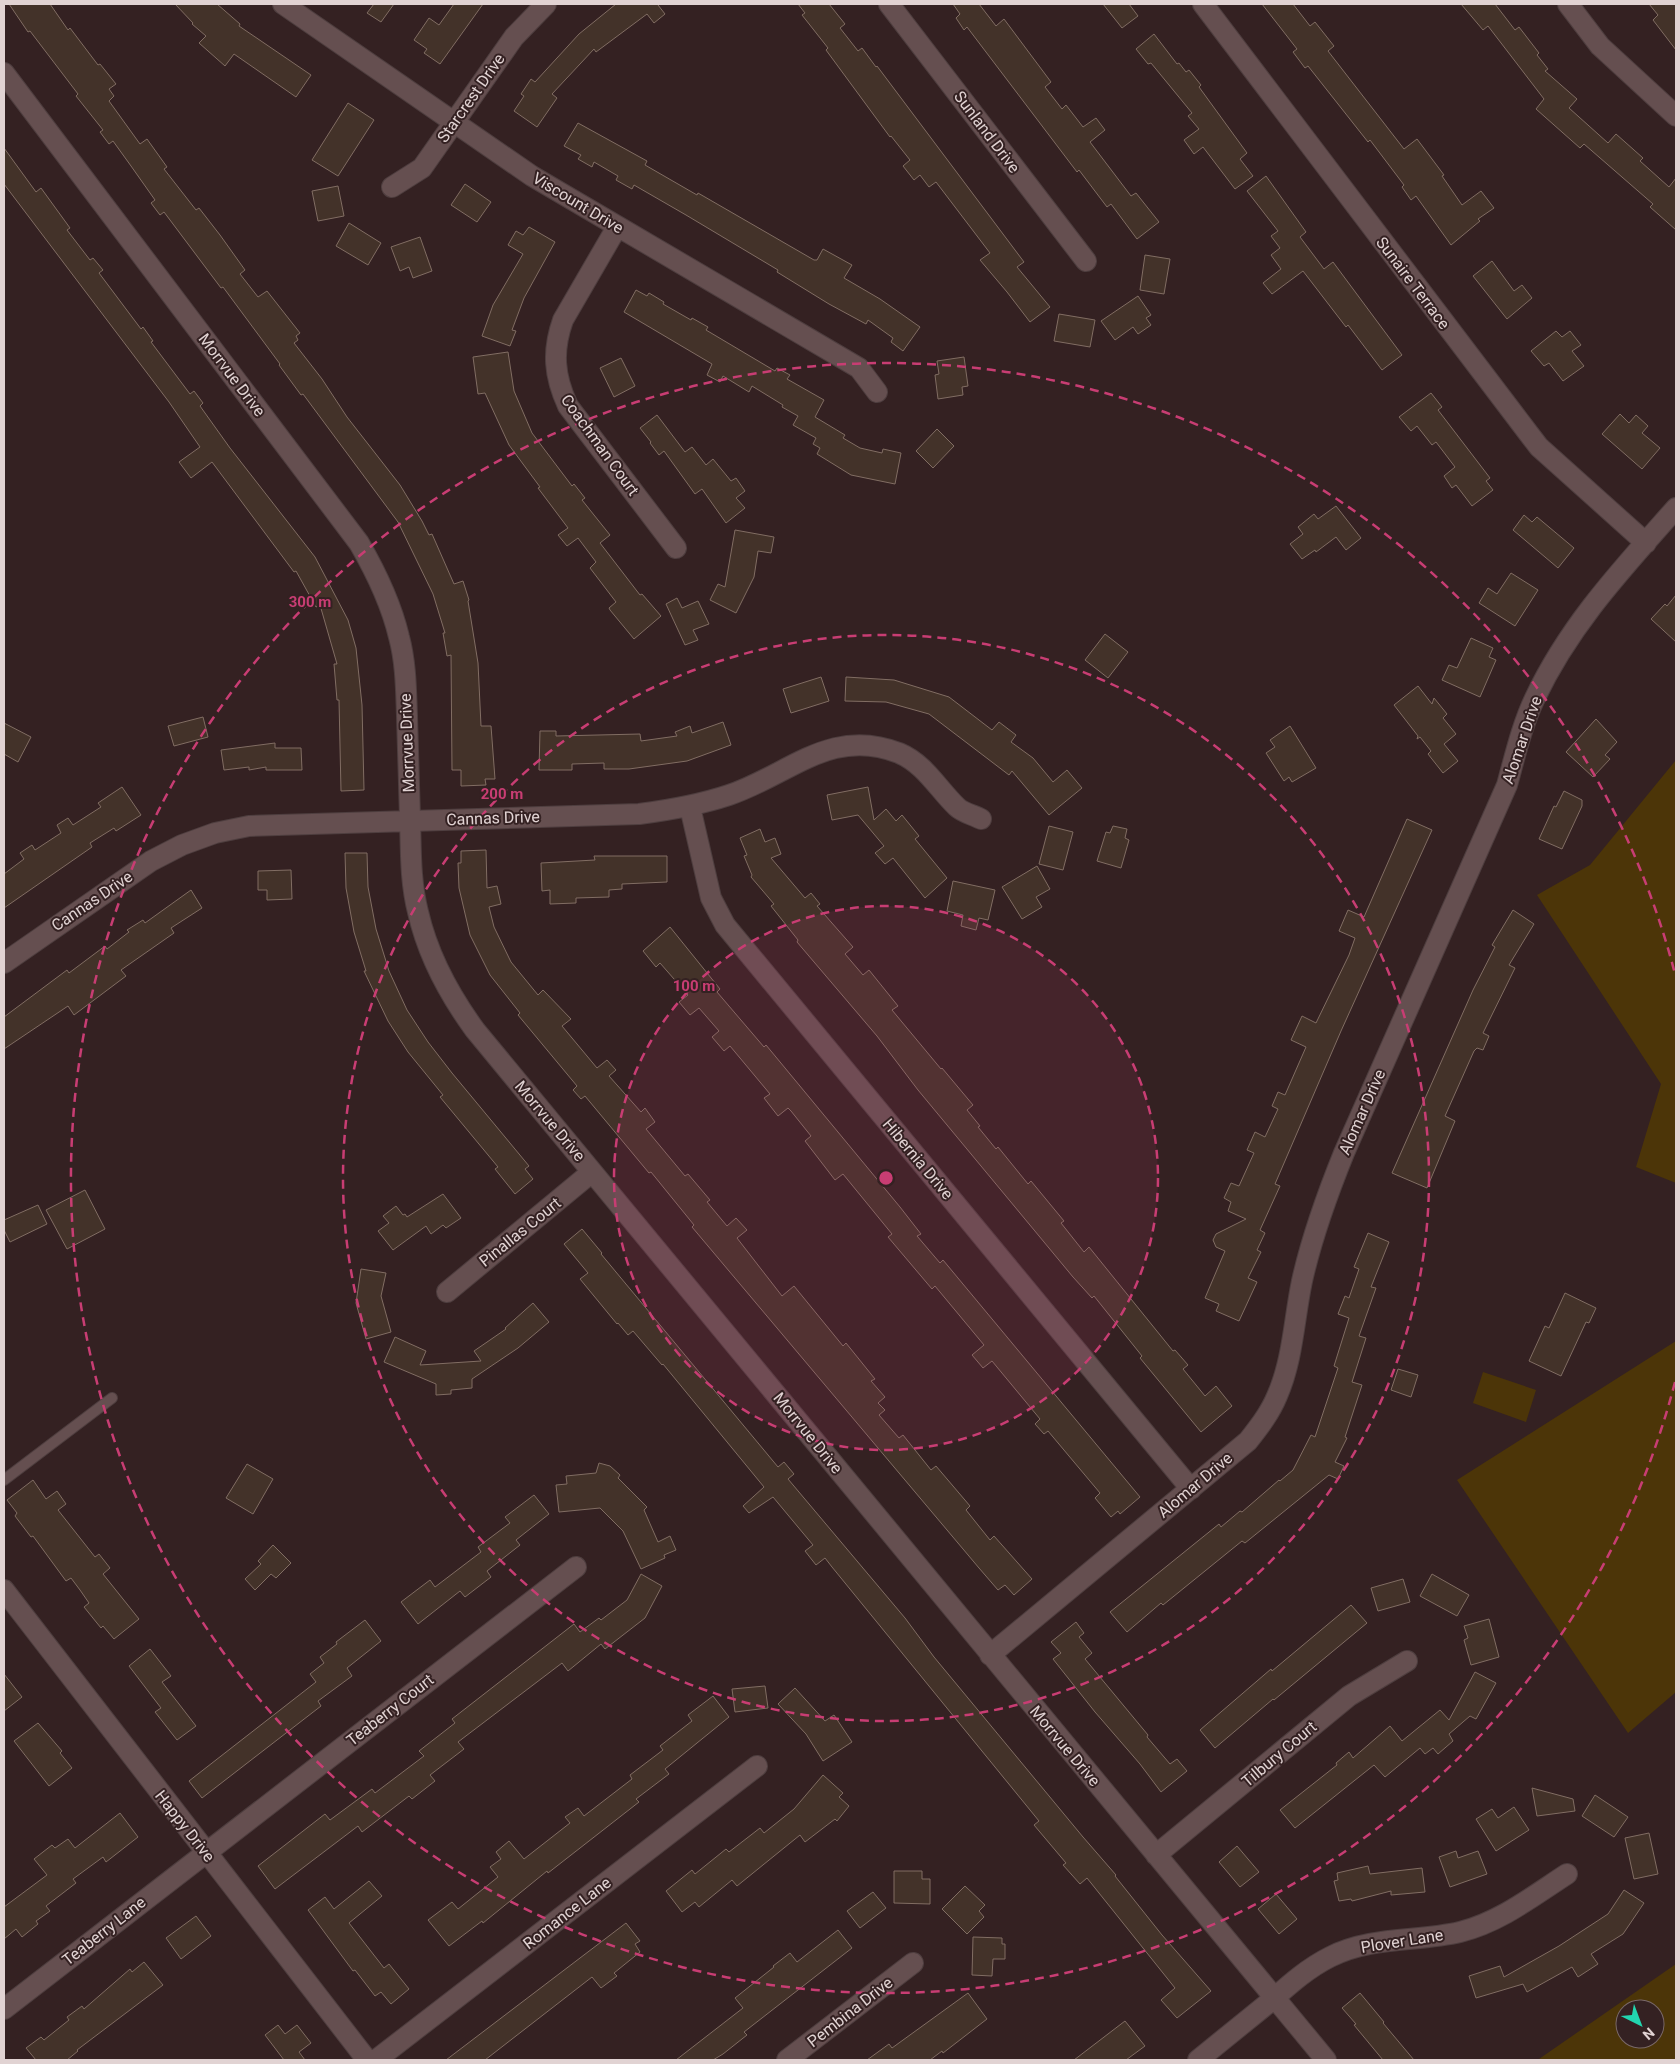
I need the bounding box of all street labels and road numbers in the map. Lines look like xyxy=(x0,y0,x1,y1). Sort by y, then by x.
street label: Starcrest Drive xyxy=(433,50,509,146)
street label: Sunland Drive xyxy=(950,87,1024,177)
street label: Viscount Drive xyxy=(529,168,627,238)
street label: Sunaire Terrace xyxy=(1372,233,1454,333)
street label: Morrvue Drive xyxy=(195,330,269,420)
street label: Coachman Court xyxy=(557,391,643,499)
street label: Morrvue Drive xyxy=(396,693,418,793)
street label: Alomar Drive xyxy=(1498,694,1546,786)
street label: Cannas Drive xyxy=(446,807,540,829)
street label: Cannas Drive xyxy=(48,867,136,935)
street label: Alomar Drive xyxy=(1335,1066,1389,1158)
street label: Morrvue Drive xyxy=(511,1077,589,1165)
street label: Hibernia Drive xyxy=(879,1115,957,1203)
street label: Pinallas Court xyxy=(475,1193,565,1271)
street label: Morrvue Drive xyxy=(769,1389,847,1477)
street label: Alomar Drive xyxy=(1154,1448,1236,1522)
street label: Teaberry Court xyxy=(343,1670,437,1750)
street label: Morrvue Drive xyxy=(1026,1702,1104,1790)
street label: Tilbury Court xyxy=(1238,1717,1320,1791)
street label: Happy Drive xyxy=(151,1786,219,1866)
street label: Romance Lane xyxy=(519,1873,615,1953)
street label: Teaberry Lane xyxy=(59,1893,149,1969)
street label: Plover Lane xyxy=(1359,1925,1445,1957)
street label: Pembina Drive xyxy=(804,1973,896,2051)

